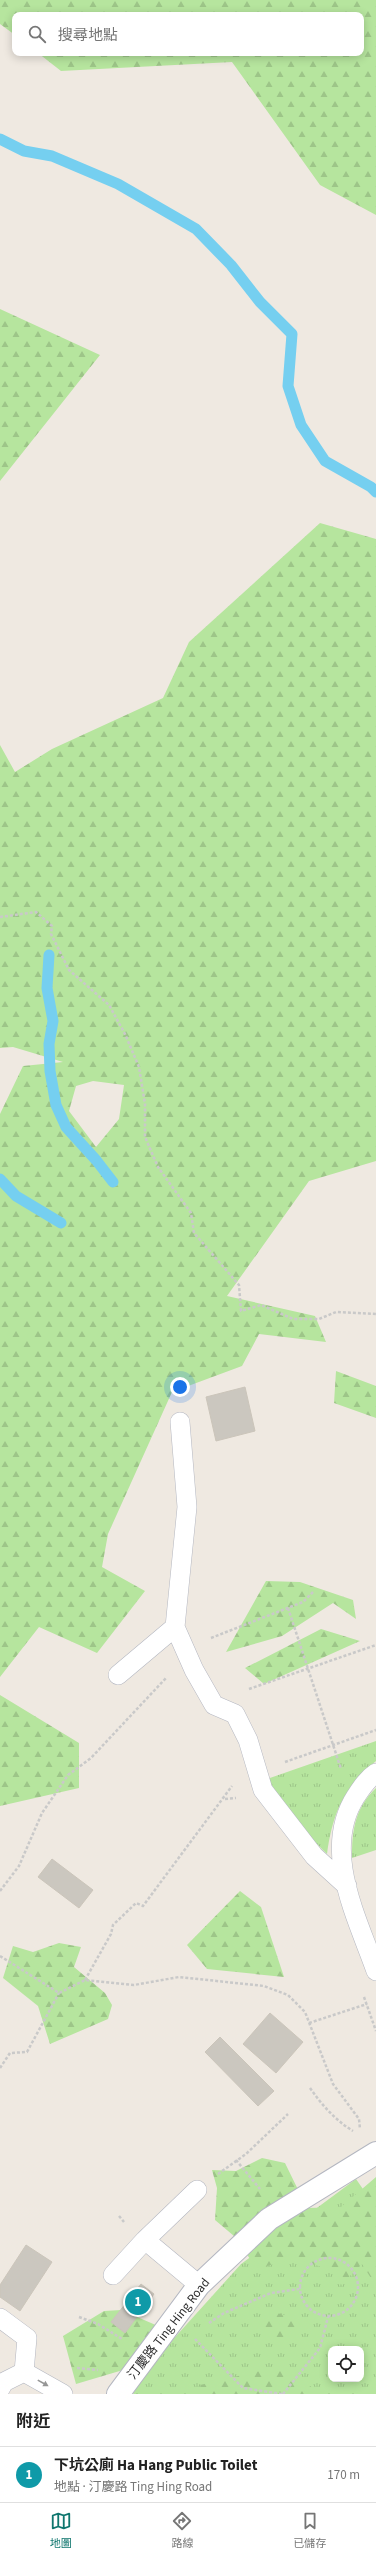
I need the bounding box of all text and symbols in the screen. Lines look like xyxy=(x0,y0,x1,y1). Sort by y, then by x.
search box xyxy=(12,12,364,56)
icon: search xyxy=(26,23,48,45)
text: 搜尋地點 xyxy=(58,25,118,46)
your location xyxy=(170,1377,190,1397)
street label: 汀慶路 Ting Hing Road xyxy=(124,2274,214,2383)
pin: 1 xyxy=(125,2287,151,2317)
map controls xyxy=(328,2346,364,2382)
button: locate xyxy=(328,2346,364,2382)
one-way arrow xyxy=(37,2379,49,2386)
text: 附近 xyxy=(16,2410,50,2434)
text: 下坑公廁 Ha Hang Public Toilet xyxy=(54,2455,257,2476)
text: 1 xyxy=(26,2466,32,2484)
text: 170 m xyxy=(327,2466,360,2484)
text: 地點 · 汀慶路 Ting Hing Road xyxy=(54,2478,212,2496)
tab: 地圖 xyxy=(50,2510,72,2551)
tab: 路線 xyxy=(171,2510,193,2551)
tab: 已儲存 xyxy=(293,2510,326,2551)

